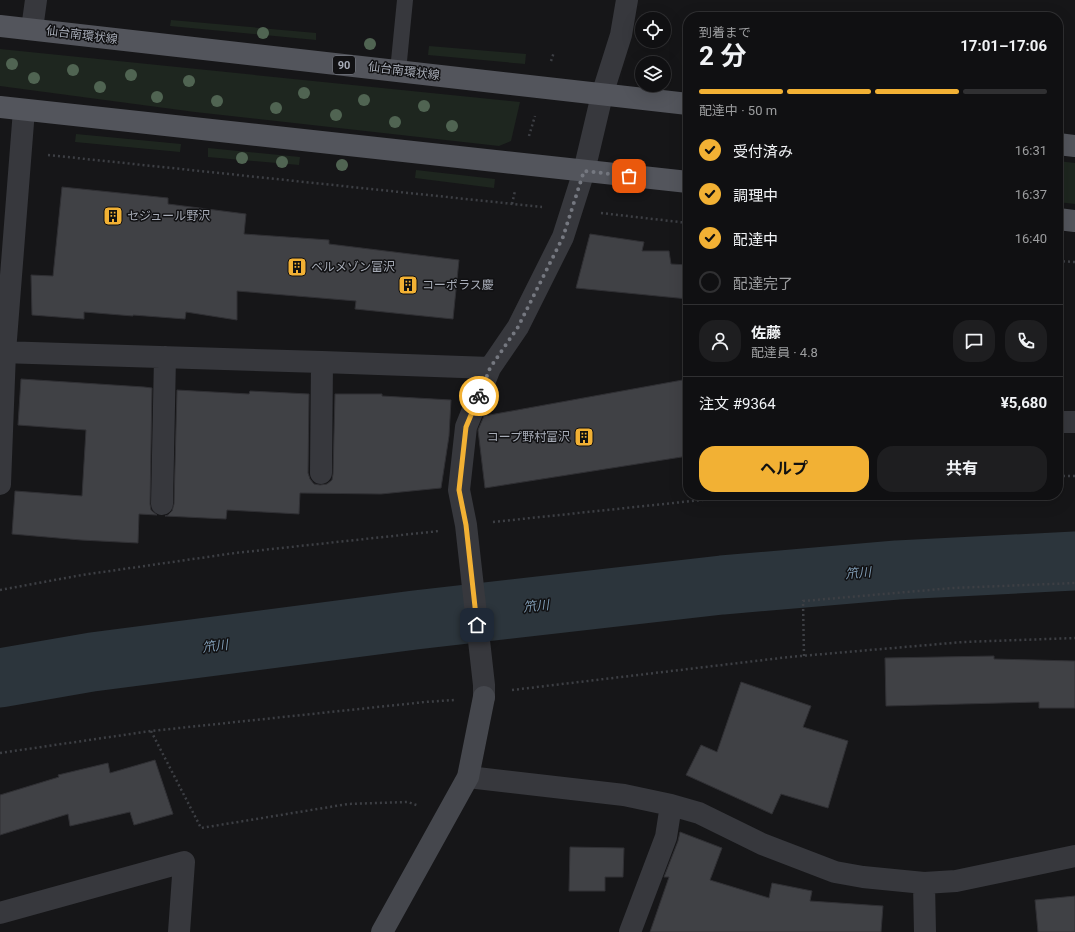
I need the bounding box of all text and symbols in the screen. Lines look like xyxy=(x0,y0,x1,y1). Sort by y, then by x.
map controls xyxy=(635,12,671,92)
button: locate xyxy=(635,12,671,48)
street label: 仙台南環状線 xyxy=(45,24,119,46)
text: 到着まで xyxy=(699,25,751,40)
text: 17:01–17:06 xyxy=(960,37,1047,55)
text: 2 分 xyxy=(699,41,746,71)
road number: 90 xyxy=(333,56,355,74)
button: layers xyxy=(635,56,671,92)
street label: 仙台南環状線 xyxy=(367,60,441,82)
text: 配達中 · 50 m xyxy=(699,103,777,118)
icon: check xyxy=(699,139,721,161)
text: 受付済み xyxy=(733,143,793,161)
text: 16:31 xyxy=(1015,143,1047,158)
pin xyxy=(612,159,646,193)
icon: bag xyxy=(618,165,640,187)
icon: check xyxy=(699,183,721,205)
text: 調理中 xyxy=(733,187,778,205)
text: 16:37 xyxy=(1015,187,1047,202)
building icon: セジュール野沢 xyxy=(102,205,124,227)
place label: セジュール野沢 xyxy=(127,209,210,223)
icon: check xyxy=(699,227,721,249)
text: 配達中 xyxy=(733,231,778,249)
text: 16:40 xyxy=(1015,231,1047,246)
building icon: ベルメゾン富沢 xyxy=(286,256,308,278)
place label: ベルメゾン富沢 xyxy=(311,260,395,274)
building icon: コーポラス慶 xyxy=(397,274,419,296)
text: 配達完了 xyxy=(733,275,793,293)
place label: コーポラス慶 xyxy=(422,278,494,292)
button: person xyxy=(699,320,741,362)
button: chat xyxy=(953,320,995,362)
button: phone xyxy=(1005,320,1047,362)
text: 佐藤 xyxy=(751,324,781,342)
text: 配達員 · 4.8 xyxy=(751,345,818,360)
courier xyxy=(459,376,499,416)
icon: bike xyxy=(468,385,490,407)
text: ¥5,680 xyxy=(1001,394,1047,412)
text: 注文 #9364 xyxy=(699,395,776,413)
building icon: コープ野村富沢 xyxy=(573,426,595,448)
place label: コープ野村富沢 xyxy=(487,430,570,444)
button: ヘルプ xyxy=(699,446,869,492)
button: 共有 xyxy=(877,446,1047,492)
water label: 笊川 xyxy=(844,564,874,582)
water label: 笊川 xyxy=(522,597,552,615)
pin xyxy=(460,608,494,642)
icon: home xyxy=(466,614,488,636)
water label: 笊川 xyxy=(201,637,231,655)

